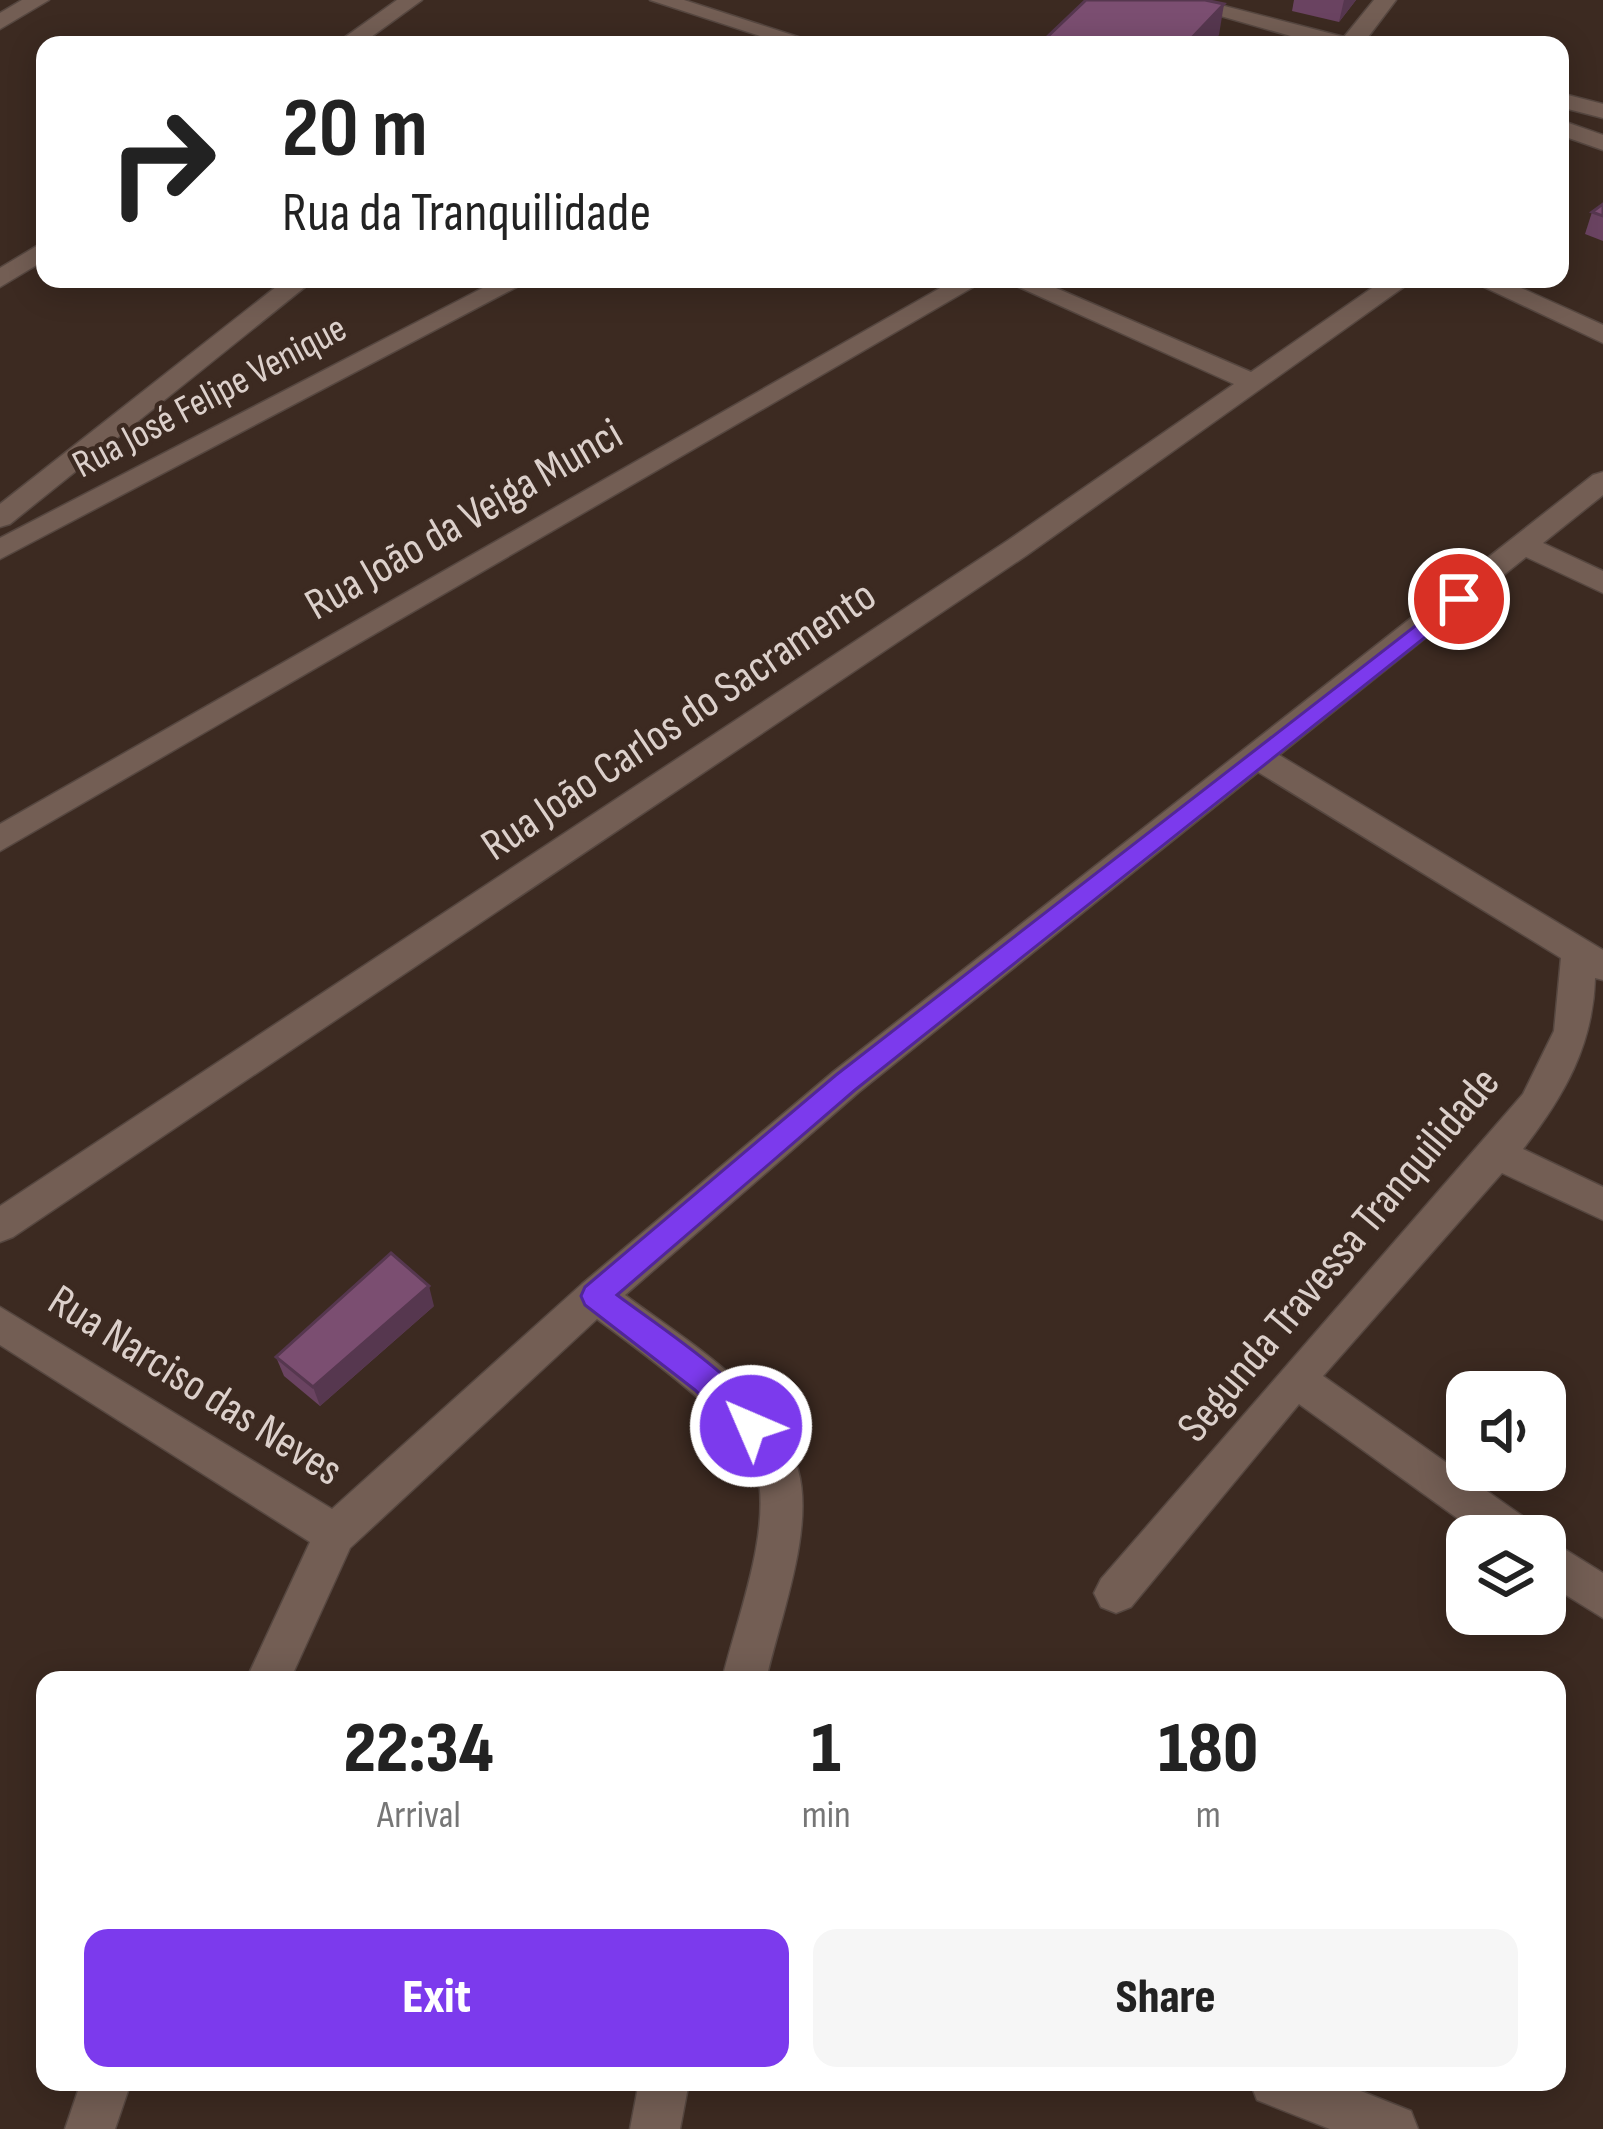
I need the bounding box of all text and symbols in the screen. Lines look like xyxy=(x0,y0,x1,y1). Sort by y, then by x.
text: 20 m xyxy=(282,79,428,180)
icon: right xyxy=(84,84,240,240)
text: Rua da Tranquilidade xyxy=(282,181,651,246)
street label: Rua José Felipe Venique xyxy=(65,305,355,489)
street label: Rua João da Veiga Munci xyxy=(296,407,632,633)
pin xyxy=(1408,548,1510,650)
icon: arrive xyxy=(1426,566,1492,632)
street label: Rua João Carlos do Sacramento xyxy=(471,569,887,873)
street label: Segunda Travessa Tranquilidade xyxy=(1166,1056,1512,1454)
street label: Rua Narciso das Neves xyxy=(38,1274,352,1498)
position arrow xyxy=(688,1363,814,1489)
map controls xyxy=(1446,1371,1566,1635)
button: sound xyxy=(1446,1371,1566,1491)
button: layers xyxy=(1446,1515,1566,1635)
text: 22:34 xyxy=(344,1706,494,1793)
text: 1 xyxy=(811,1706,841,1793)
text: 180 xyxy=(1158,1706,1258,1793)
text: Arrival xyxy=(377,1792,461,1839)
text: min xyxy=(802,1792,851,1839)
text: m xyxy=(1196,1792,1221,1839)
button: Exit xyxy=(84,1929,789,2067)
button: Share xyxy=(813,1929,1518,2067)

